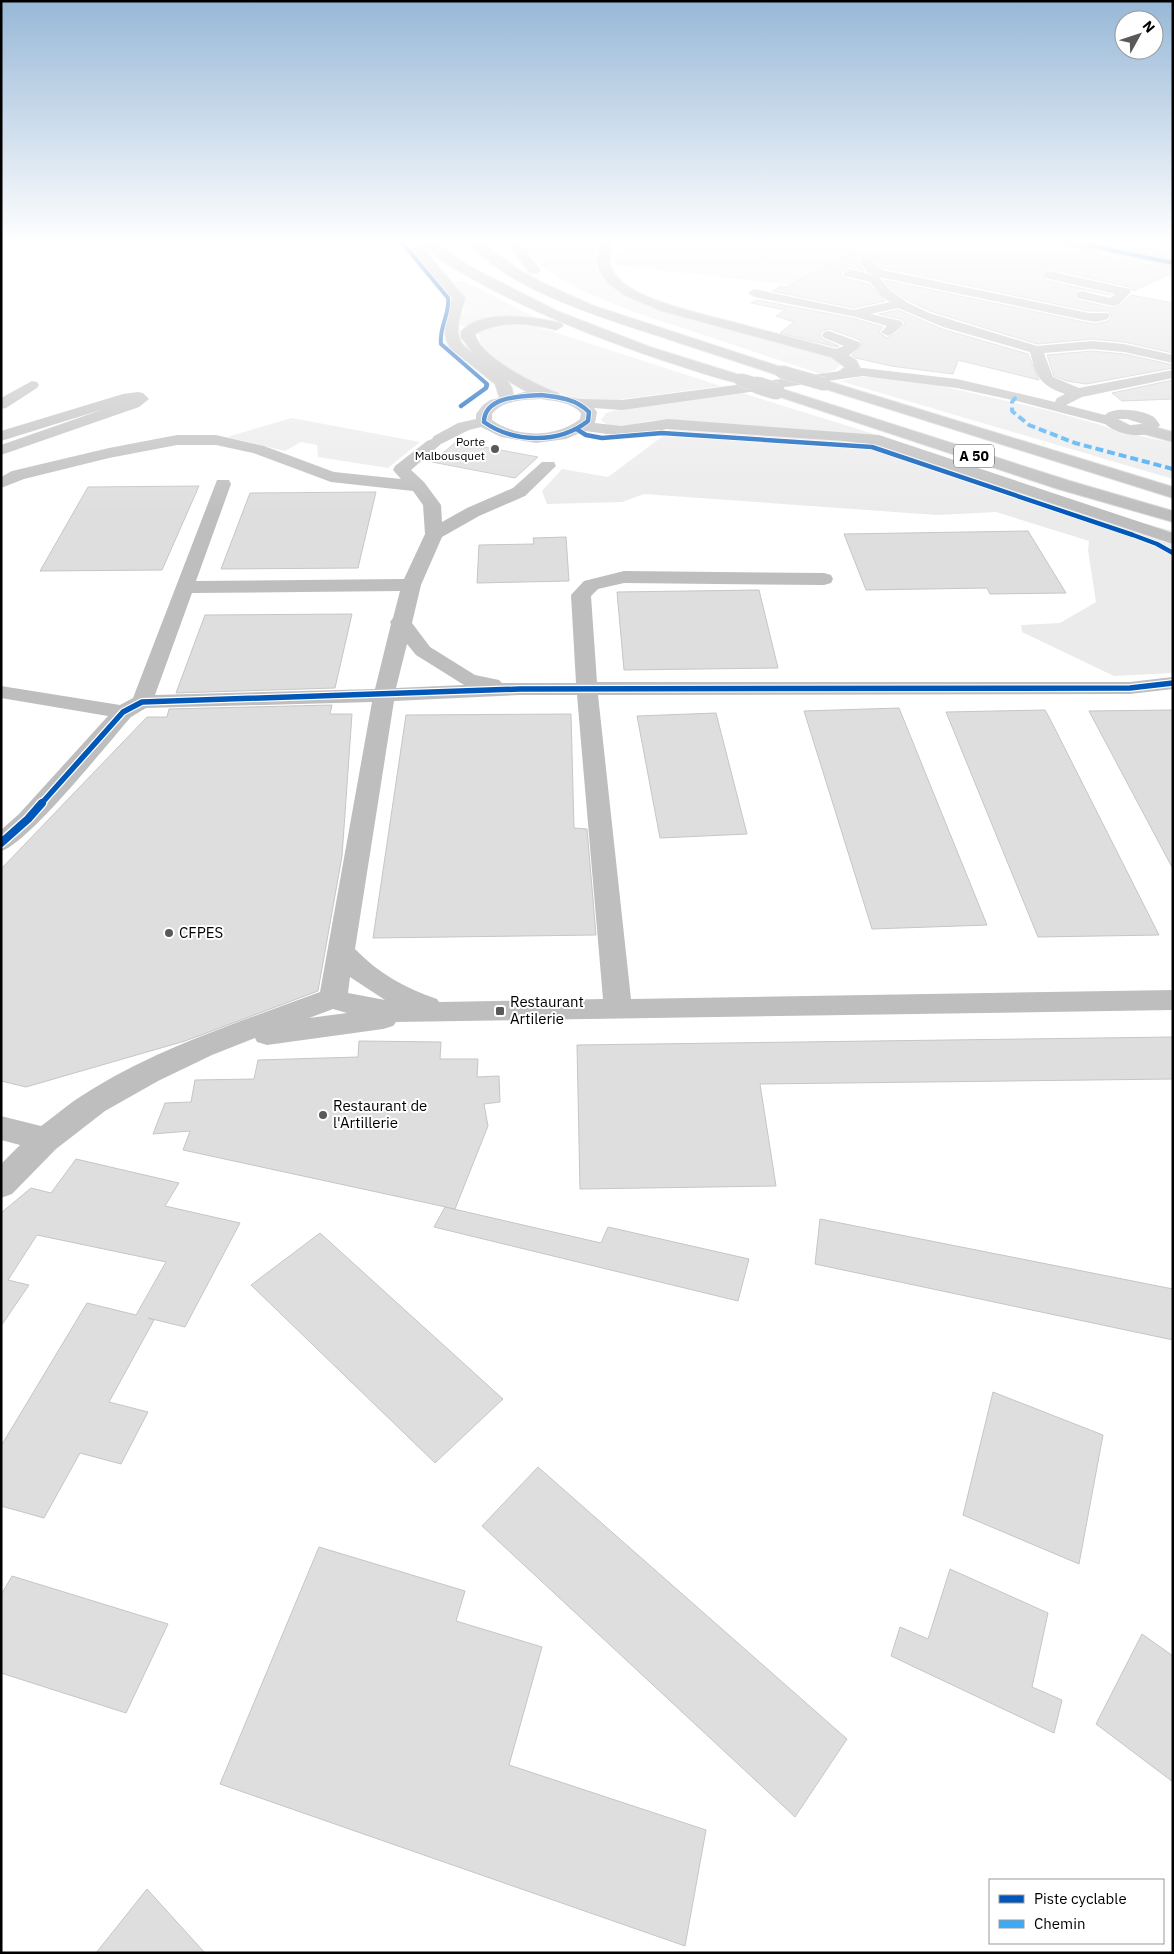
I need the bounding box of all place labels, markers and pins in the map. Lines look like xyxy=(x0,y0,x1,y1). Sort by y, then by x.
place label: Porte Malbousquet xyxy=(415,434,485,463)
marker: Porte Malbousquet xyxy=(489,443,501,455)
place label: CFPES xyxy=(179,923,223,942)
marker: CFPES xyxy=(163,927,175,939)
place label: Restaurant Artilerie xyxy=(510,992,584,1028)
marker: Restaurant Artilerie xyxy=(494,1005,506,1017)
place label: Restaurant de l'Artillerie xyxy=(333,1096,427,1132)
marker: Restaurant de l'Artillerie xyxy=(317,1109,329,1121)

